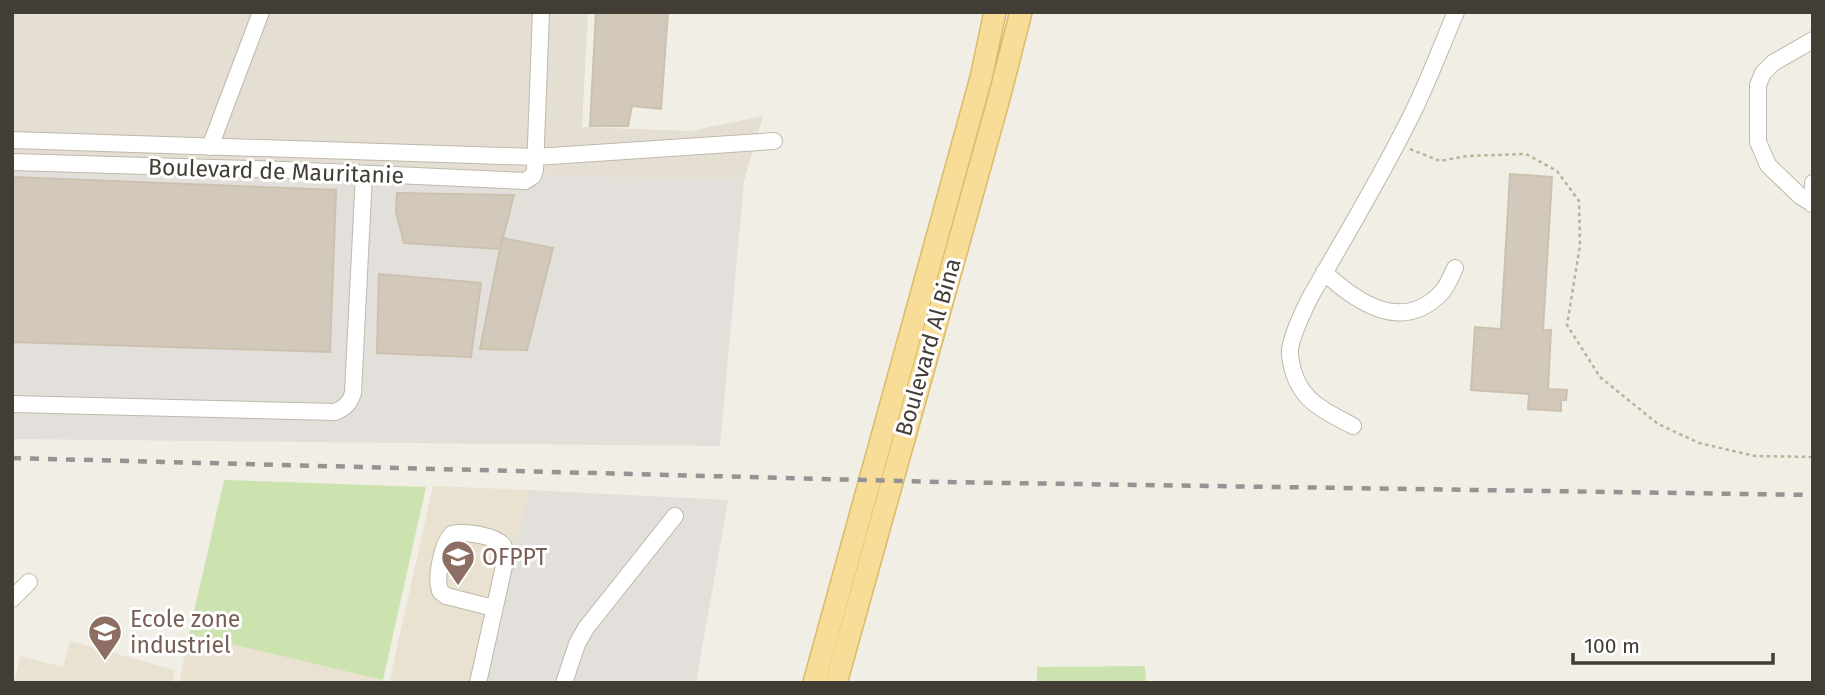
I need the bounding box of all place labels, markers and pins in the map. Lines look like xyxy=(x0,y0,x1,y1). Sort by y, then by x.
school or university icon: OFPPT xyxy=(439,538,477,587)
place label: OFPPT xyxy=(482,543,547,571)
place label: Ecole zone industriel xyxy=(130,605,240,659)
school or university icon: Ecole zone industriel xyxy=(86,613,124,662)

